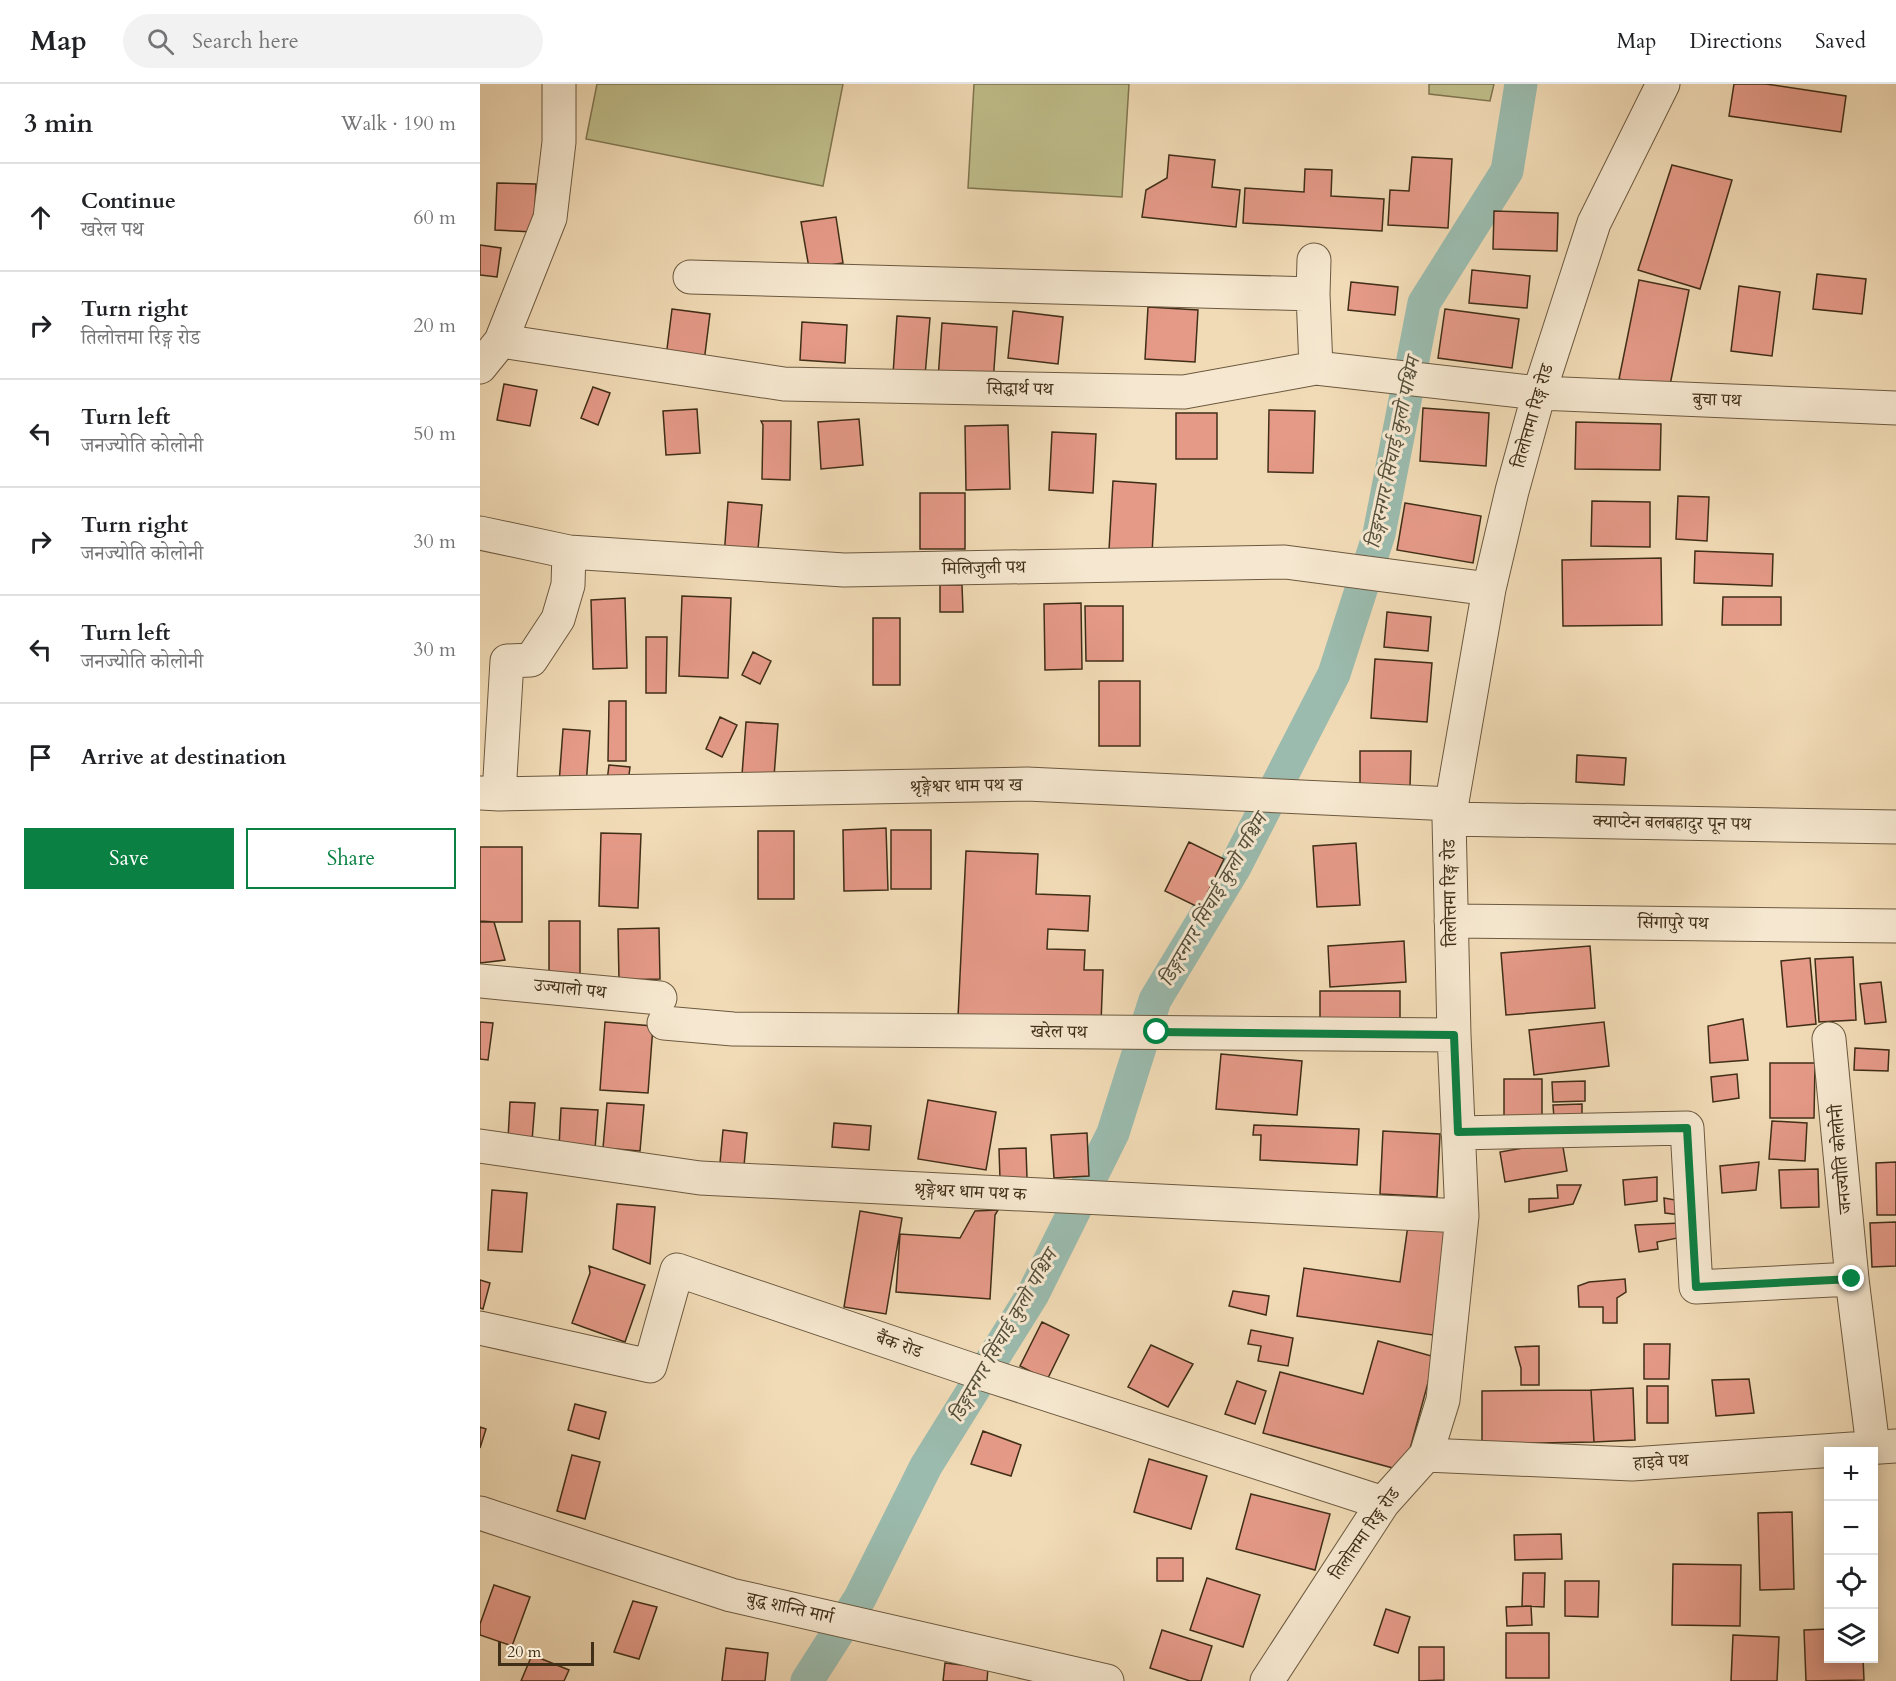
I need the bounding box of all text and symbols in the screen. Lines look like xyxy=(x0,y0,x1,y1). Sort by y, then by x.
search box xyxy=(123,14,543,68)
text: Map xyxy=(30,22,87,60)
icon: search xyxy=(144,25,177,58)
text: Search here xyxy=(192,26,299,56)
text: Map xyxy=(1616,27,1656,56)
text: Directions xyxy=(1689,27,1782,56)
text: Saved xyxy=(1815,27,1866,56)
text: 3 min xyxy=(24,106,93,141)
text: Walk · 190 m xyxy=(341,110,456,137)
text: Continue xyxy=(81,186,176,216)
icon: ahead xyxy=(24,201,57,234)
text: 60 m xyxy=(413,204,456,231)
text: खरेल पथ xyxy=(81,216,144,243)
text: Turn right xyxy=(81,294,188,324)
icon: right xyxy=(24,309,57,342)
text: 20 m xyxy=(413,312,456,339)
text: तिलोत्तमा रिङ्ग रोड xyxy=(81,324,200,351)
water label: डिङ्गरनगर सिंचाई कुलो पश्चिम xyxy=(1360,351,1427,551)
street label: तिलोत्तमा रिङ्ग रोड xyxy=(1506,359,1560,472)
street label: सिद्धार्थ पथ xyxy=(986,376,1055,402)
street label: बुचा पथ xyxy=(1691,387,1743,413)
text: Turn left xyxy=(81,402,170,432)
icon: left xyxy=(24,417,57,450)
text: 50 m xyxy=(413,420,456,447)
text: जनज्योति कोलोनी xyxy=(81,432,203,459)
text: Turn right xyxy=(81,510,188,540)
icon: right xyxy=(24,525,57,558)
text: 30 m xyxy=(413,528,456,555)
text: जनज्योति कोलोनी xyxy=(81,540,203,567)
street label: मिलिजुली पथ xyxy=(941,555,1027,581)
text: Turn left xyxy=(81,618,170,648)
icon: left xyxy=(24,633,57,666)
text: 30 m xyxy=(413,636,456,663)
text: जनज्योति कोलोनी xyxy=(81,648,203,675)
icon: arrive xyxy=(24,741,57,774)
text: Arrive at destination xyxy=(81,742,286,772)
street label: श्रृङ्गेश्वर धाम पथ ख xyxy=(909,773,1023,799)
water label: डिङ्गरनगर सिंचाई कुलो पश्चिम xyxy=(1153,806,1275,991)
street label: क्याप्टेन बलबहादुर पून पथ xyxy=(1592,809,1753,837)
button: Save xyxy=(24,828,234,889)
button: Share xyxy=(246,828,456,889)
street label: तिलोत्तमा रिङ्ग रोड xyxy=(1437,838,1463,948)
street label: सिंगापुरे पथ xyxy=(1636,910,1710,936)
street label: उज्यालो पथ xyxy=(532,973,609,1005)
route start xyxy=(1143,1018,1169,1044)
street label: खरेल पथ xyxy=(1030,1019,1089,1045)
street label: जनज्योति कोलोनी xyxy=(1824,1102,1858,1216)
street label: श्रृङ्गेश्वर धाम पथ क xyxy=(913,1177,1028,1207)
water label: डिङ्गरनगर सिंचाई कुलो पश्चिम xyxy=(943,1242,1065,1427)
route end xyxy=(1838,1265,1864,1291)
street label: बैंक रोड xyxy=(872,1325,927,1365)
map controls xyxy=(1824,1447,1878,1663)
button: + xyxy=(1824,1447,1878,1501)
street label: हाइवे पथ xyxy=(1632,1448,1691,1476)
street label: तिलोत्तमा रिङ्ग रोड xyxy=(1323,1482,1407,1586)
button: − xyxy=(1824,1501,1878,1555)
button: locate xyxy=(1824,1555,1878,1609)
street label: बुद्ध शान्ति मार्ग xyxy=(743,1586,837,1630)
button: layers xyxy=(1824,1609,1878,1663)
scale bar xyxy=(498,1639,594,1666)
text: 20 m xyxy=(507,1641,541,1663)

